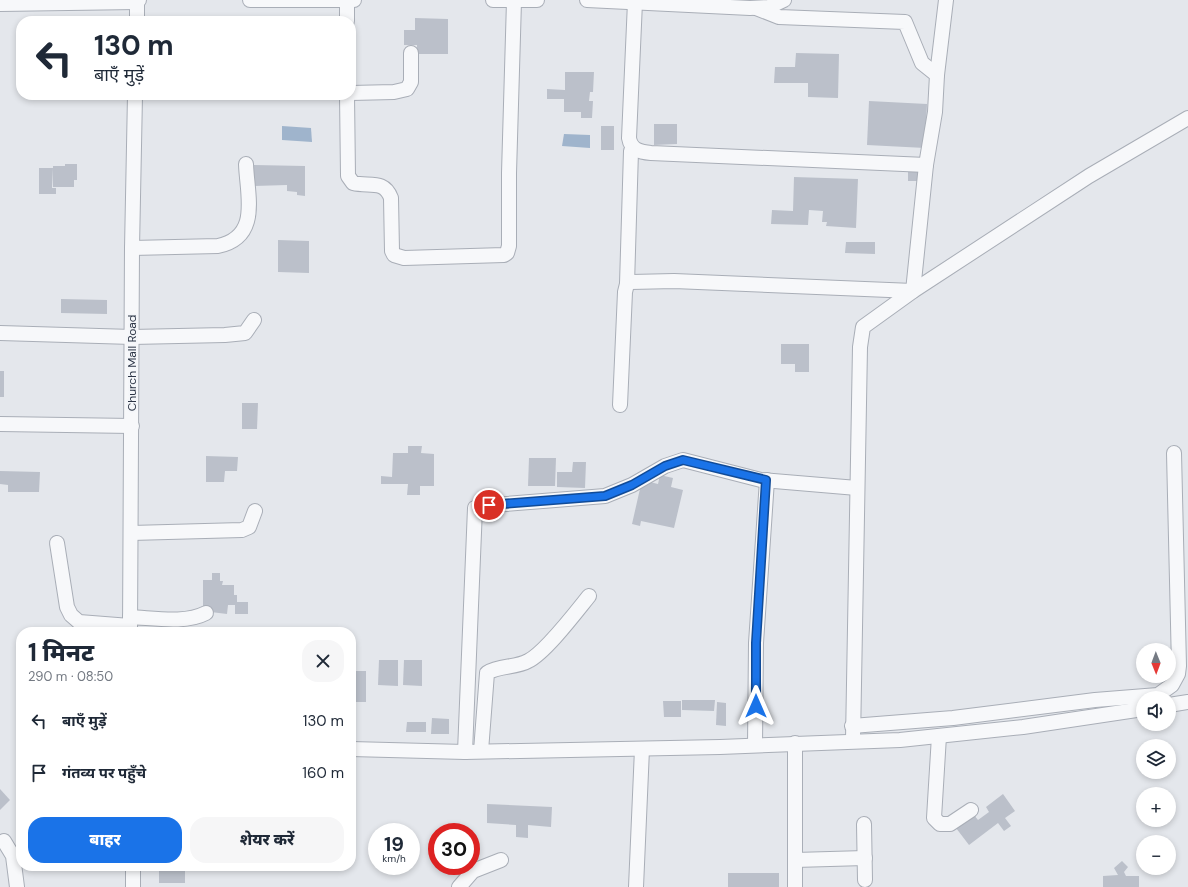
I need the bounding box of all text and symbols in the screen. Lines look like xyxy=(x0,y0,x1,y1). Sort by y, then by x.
text: 130 m xyxy=(94,27,174,64)
icon: left xyxy=(28,32,80,84)
text: बाएँ मुड़ें xyxy=(94,63,144,87)
street label: Church Mall Road xyxy=(124,315,140,411)
pin xyxy=(472,488,506,522)
icon: arrive xyxy=(478,494,500,516)
text: 1 मिनट xyxy=(28,637,94,668)
button: close xyxy=(302,640,344,682)
north arrow xyxy=(1136,643,1176,683)
map controls xyxy=(1136,643,1176,875)
text: 290 m · 08:50 xyxy=(28,668,113,685)
position arrow xyxy=(735,685,777,727)
button: sound xyxy=(1136,691,1176,731)
icon: left xyxy=(28,710,50,732)
text: बाएँ मुड़ें xyxy=(62,711,107,731)
text: 130 m xyxy=(303,711,344,731)
button: layers xyxy=(1136,739,1176,779)
icon: arrive xyxy=(28,762,50,784)
text: गंतव्य पर पहुँचे xyxy=(62,763,146,783)
text: 160 m xyxy=(302,763,344,783)
button: + xyxy=(1136,787,1176,827)
button: बाहर xyxy=(28,817,182,863)
button: शेयर करें xyxy=(190,817,344,863)
speed limit sign: 30 xyxy=(428,823,480,875)
text: 19 xyxy=(384,831,404,857)
button: − xyxy=(1136,835,1176,875)
text: km/h xyxy=(382,852,406,865)

